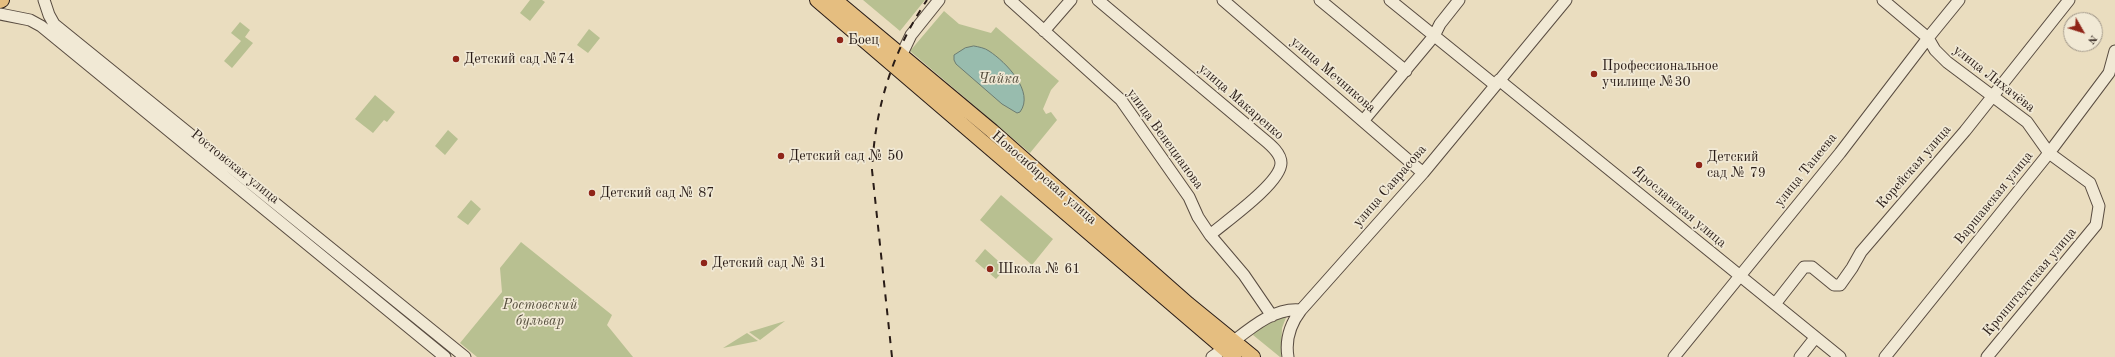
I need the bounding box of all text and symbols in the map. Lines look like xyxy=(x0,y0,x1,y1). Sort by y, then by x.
north arrow xyxy=(2063,12,2103,52)
place label: Боец xyxy=(848,32,879,48)
street label: улица Мечникова xyxy=(1287,33,1379,117)
text: N xyxy=(2085,33,2099,46)
marker: Боец xyxy=(835,35,845,45)
street label: улица Лихачёва xyxy=(1950,42,2038,116)
place label: Детский сад №74 xyxy=(464,51,575,67)
marker: Детский сад №74 xyxy=(451,54,461,64)
place label: Профессиональное училище №30 xyxy=(1602,58,1718,90)
street label: улица Макаренко xyxy=(1195,60,1287,144)
marker: Профессиональное училище №30 xyxy=(1589,69,1599,79)
park label: Чайка xyxy=(979,71,1019,87)
street label: улица Венецианова xyxy=(1123,85,1207,193)
street label: Корейская улица xyxy=(1873,122,1955,212)
street label: Ростовская улица xyxy=(187,126,283,208)
street label: Новосибирская улица xyxy=(988,128,1100,228)
street label: улица Танеева xyxy=(1771,130,1841,210)
street label: улица Саврасова xyxy=(1350,141,1430,231)
place label: Детский сад № 50 xyxy=(789,148,903,164)
street label: Варшавская улица xyxy=(1951,148,2037,248)
place label: Детский сад № 79 xyxy=(1707,149,1766,182)
marker: Детский сад № 50 xyxy=(776,151,786,161)
marker: Детский сад № 79 xyxy=(1694,160,1704,170)
street label: Ярославская улица xyxy=(1628,162,1730,252)
place label: Детский сад № 87 xyxy=(600,185,714,201)
marker: Детский сад № 87 xyxy=(587,188,597,198)
street label: Кронштадтская улица xyxy=(1980,224,2080,340)
place label: Детский сад № 31 xyxy=(712,255,826,271)
marker: Детский сад № 31 xyxy=(699,258,709,268)
place label: Школа № 61 xyxy=(998,261,1080,277)
marker: Школа № 61 xyxy=(985,264,995,274)
park label: Ростовский бульвар xyxy=(503,297,577,330)

